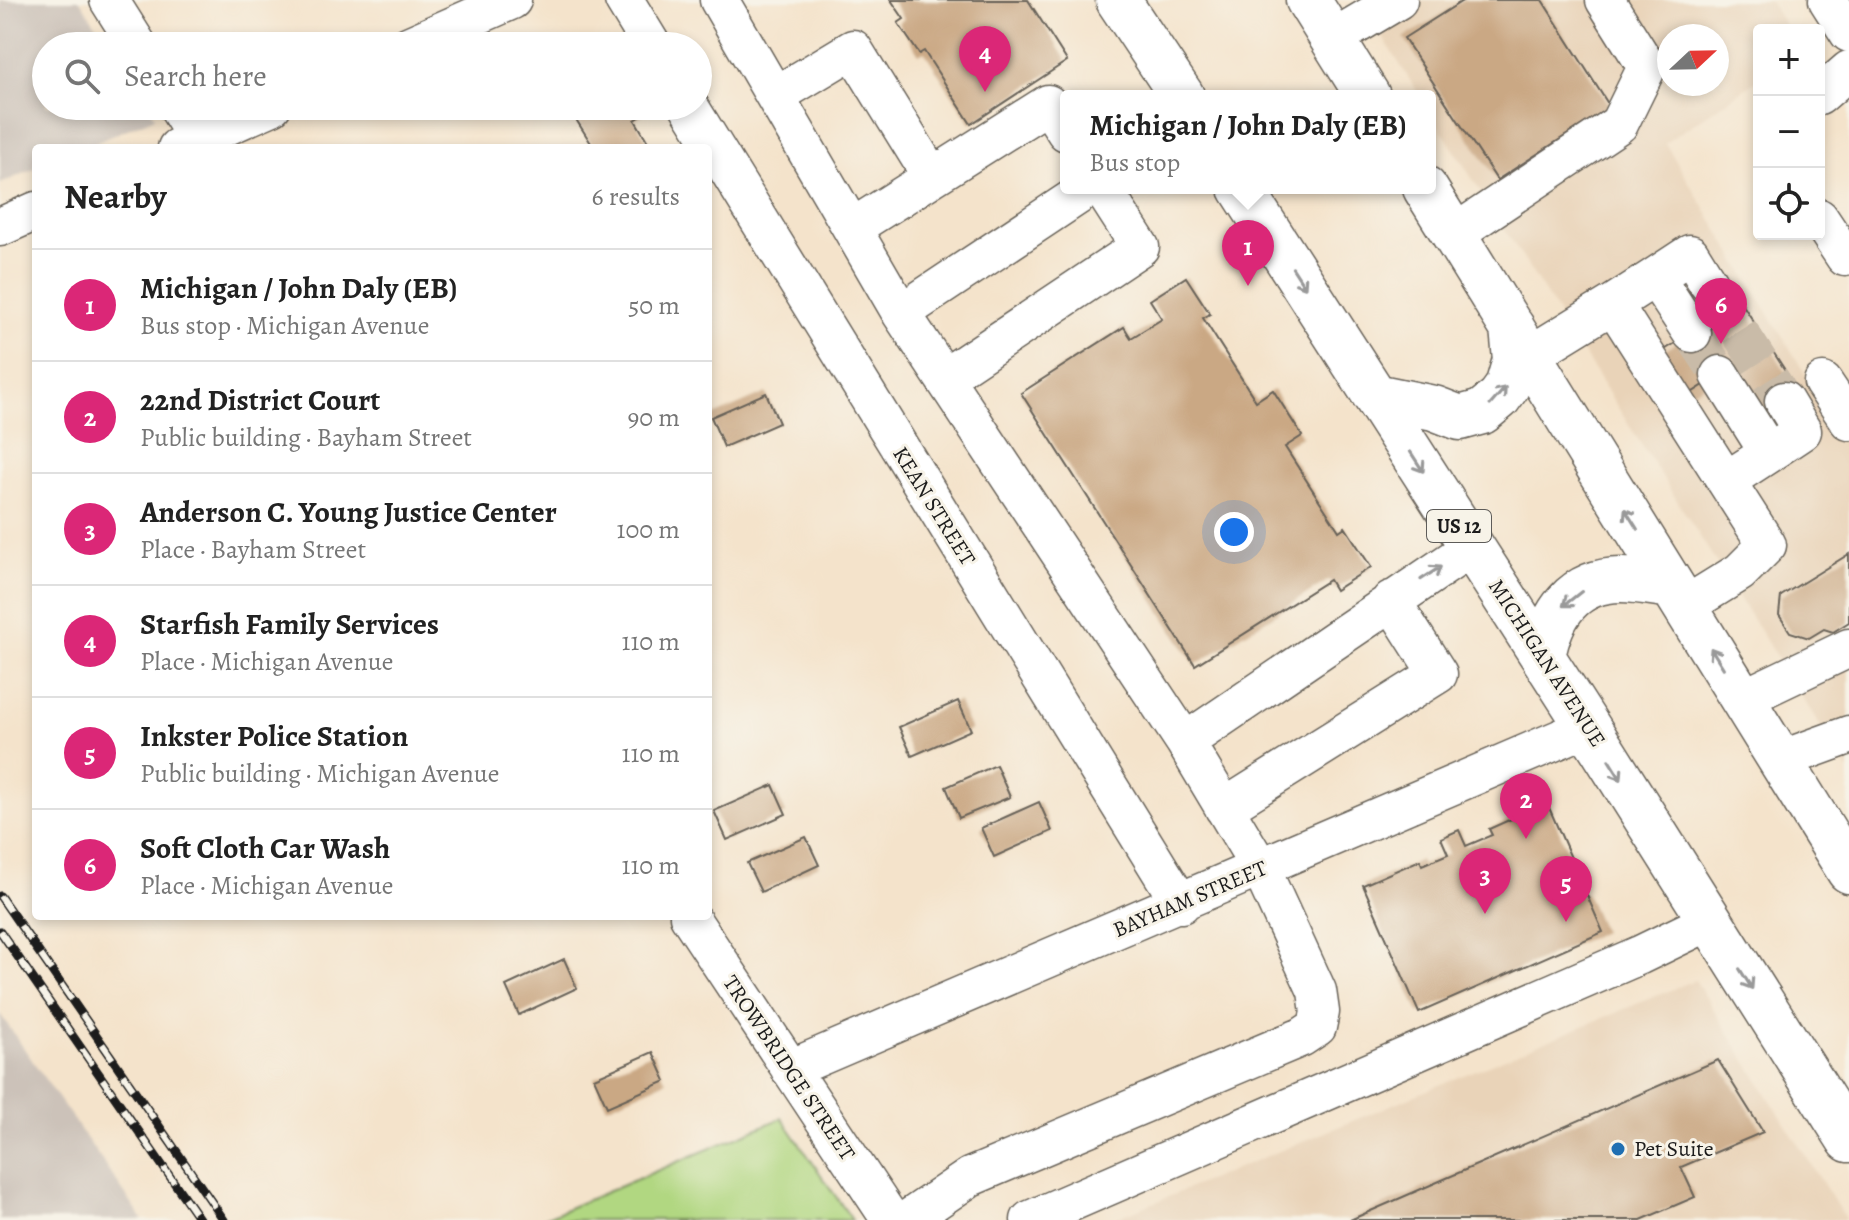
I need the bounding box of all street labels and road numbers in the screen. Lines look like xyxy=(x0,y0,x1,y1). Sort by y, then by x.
street label: KEAN STREET xyxy=(886,441,982,571)
road number: US 12 xyxy=(1427,510,1491,542)
street label: MICHIGAN AVENUE xyxy=(1481,573,1613,753)
street label: BAYHAM STREET xyxy=(1109,853,1271,945)
street label: TROWBRIDGE STREET xyxy=(716,969,862,1167)

